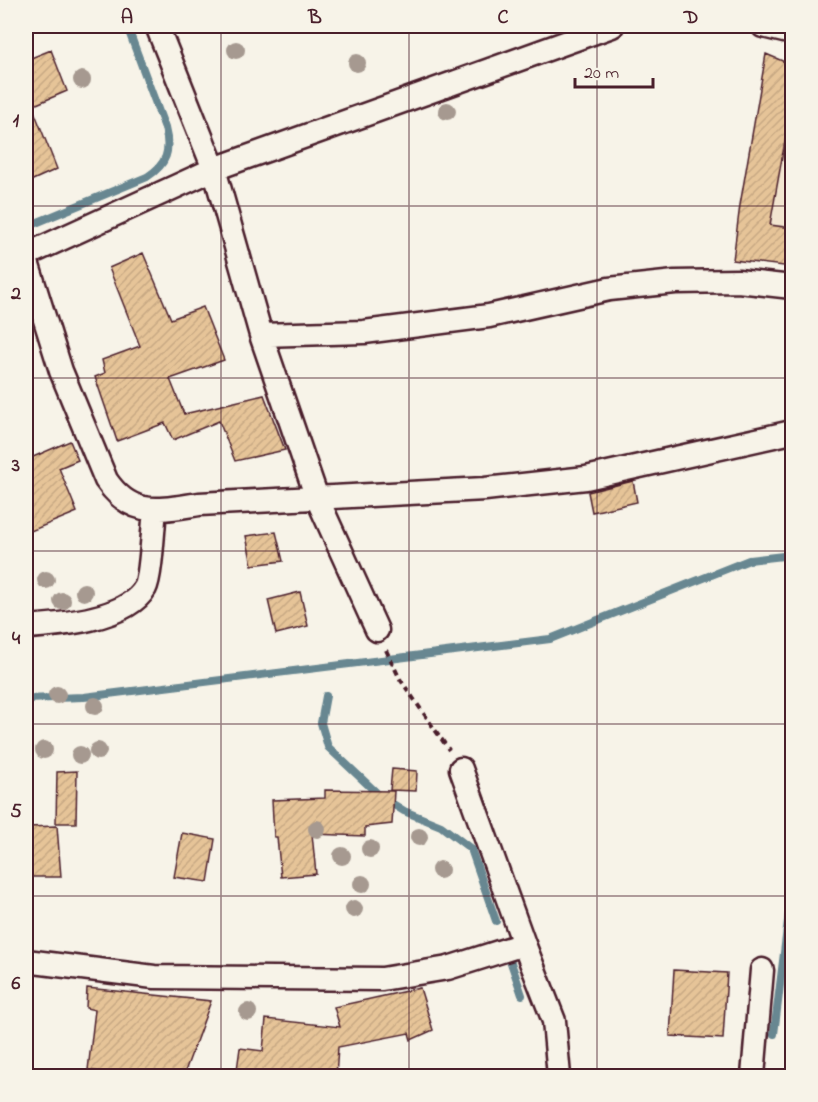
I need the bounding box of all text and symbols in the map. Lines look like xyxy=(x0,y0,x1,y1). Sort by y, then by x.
text: A xyxy=(121,4,133,33)
text: B xyxy=(307,4,322,33)
text: C xyxy=(498,4,509,33)
text: D xyxy=(683,4,698,33)
scale bar xyxy=(575,51,653,89)
text: 20 m xyxy=(584,61,619,87)
text: 1 xyxy=(13,107,20,136)
text: 2 xyxy=(10,280,21,309)
text: 3 xyxy=(11,452,20,481)
text: 4 xyxy=(12,625,21,654)
text: 5 xyxy=(10,798,22,827)
text: 6 xyxy=(12,970,21,999)

